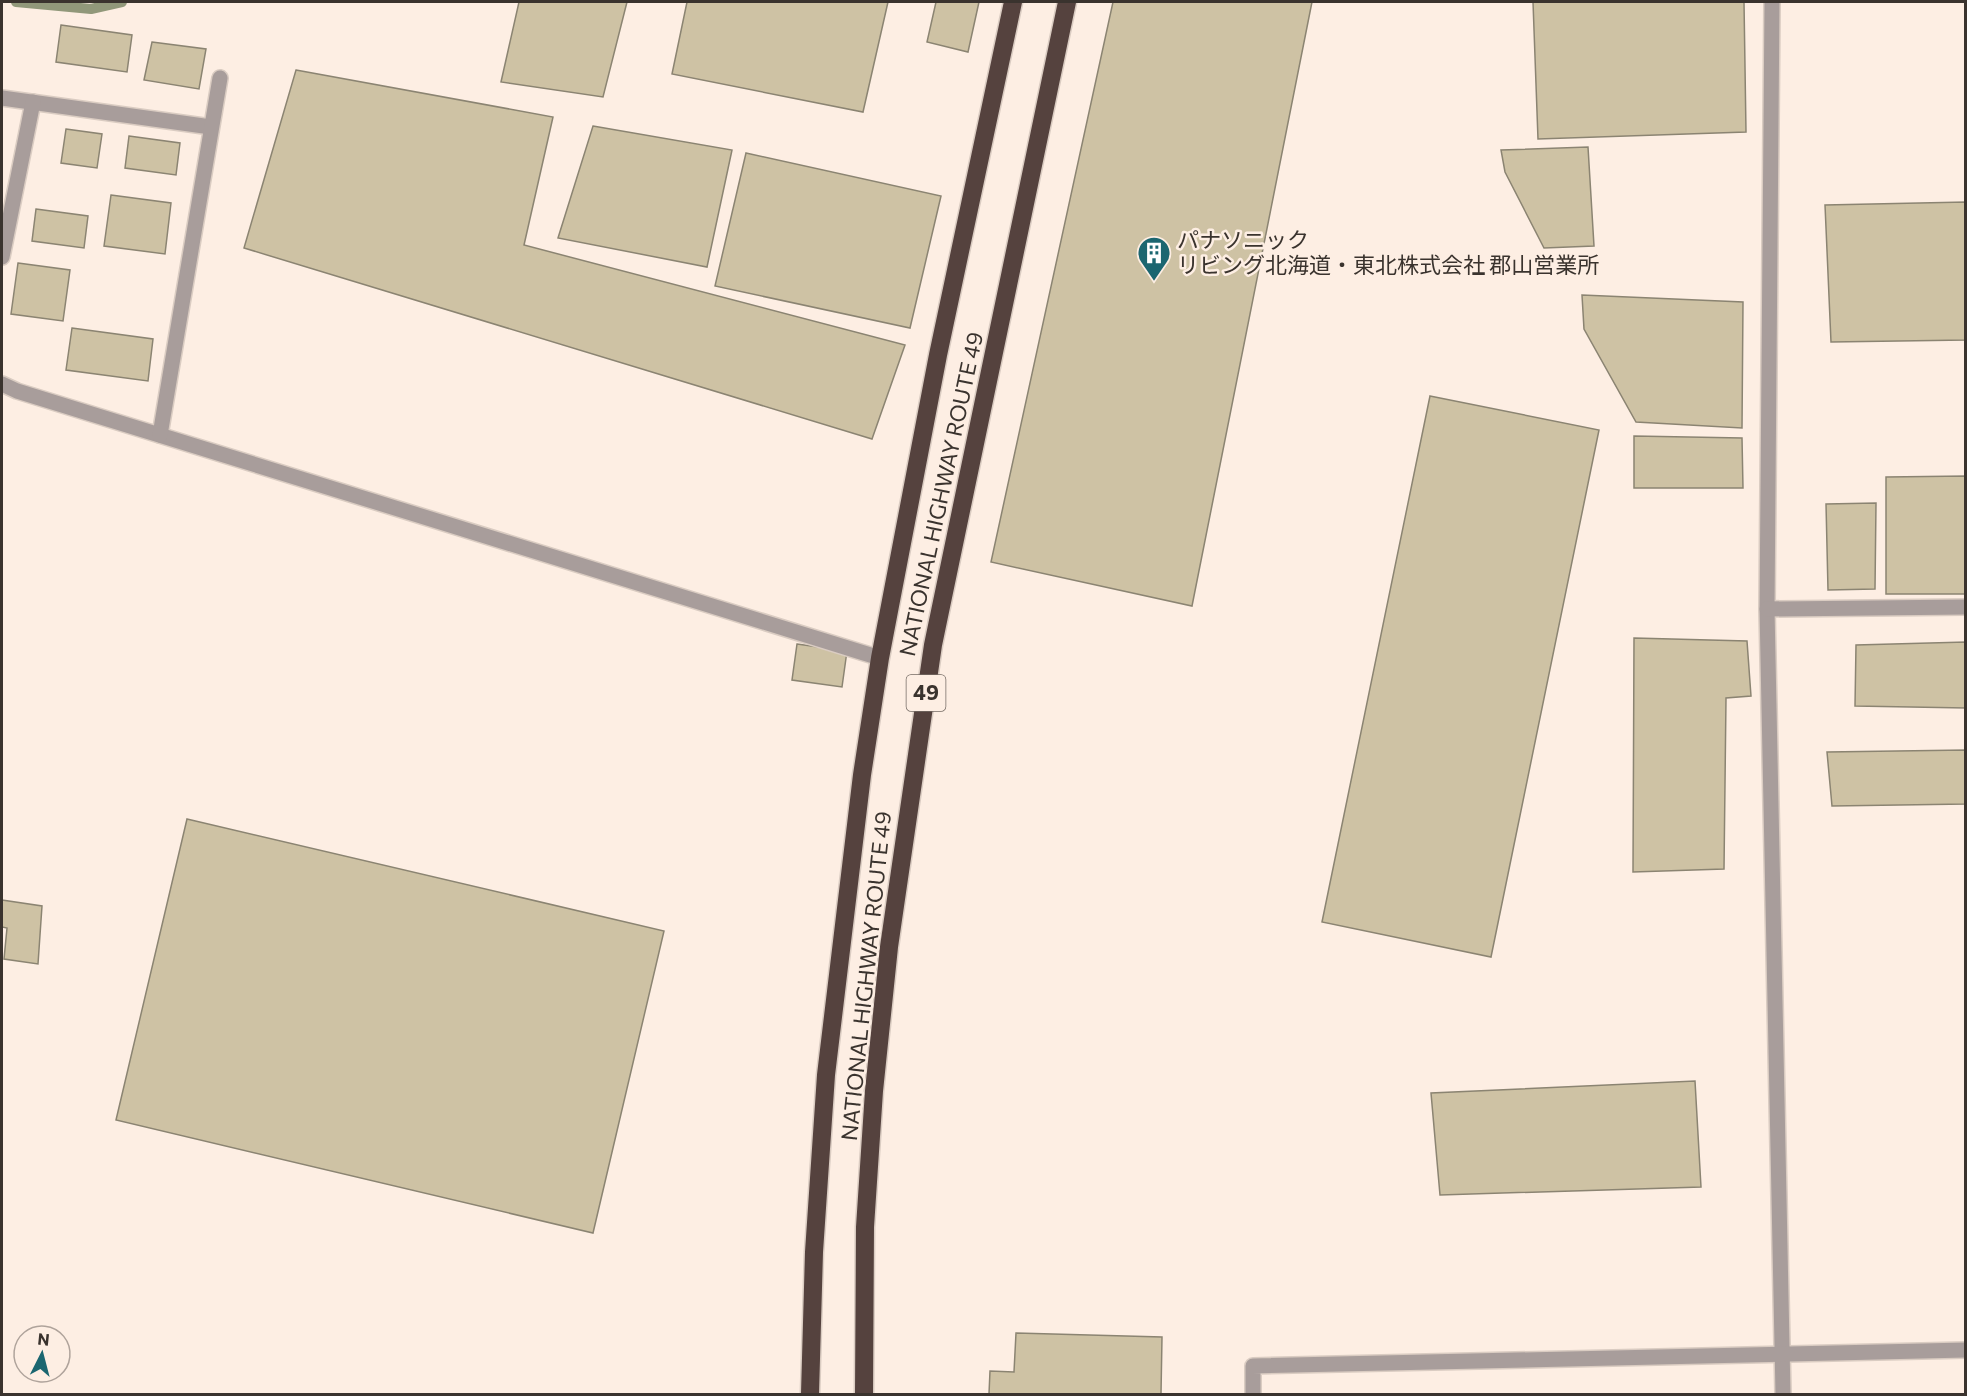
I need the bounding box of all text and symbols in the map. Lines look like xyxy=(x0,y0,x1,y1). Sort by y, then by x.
place label: パナソニック リビング北海道・東北株式会社 郡山営業所 xyxy=(1177,226,1599,278)
building icon: パナソニック リビング北海道・東北株式会社 郡山営業所 xyxy=(1136,235,1172,282)
street label: NATIONAL HIGHWAY ROUTE 49 xyxy=(893,329,988,659)
road number: 49 xyxy=(906,675,946,711)
street label: NATIONAL HIGHWAY ROUTE 49 xyxy=(835,810,896,1142)
north arrow xyxy=(12,1324,72,1384)
text: N xyxy=(37,1329,51,1349)

